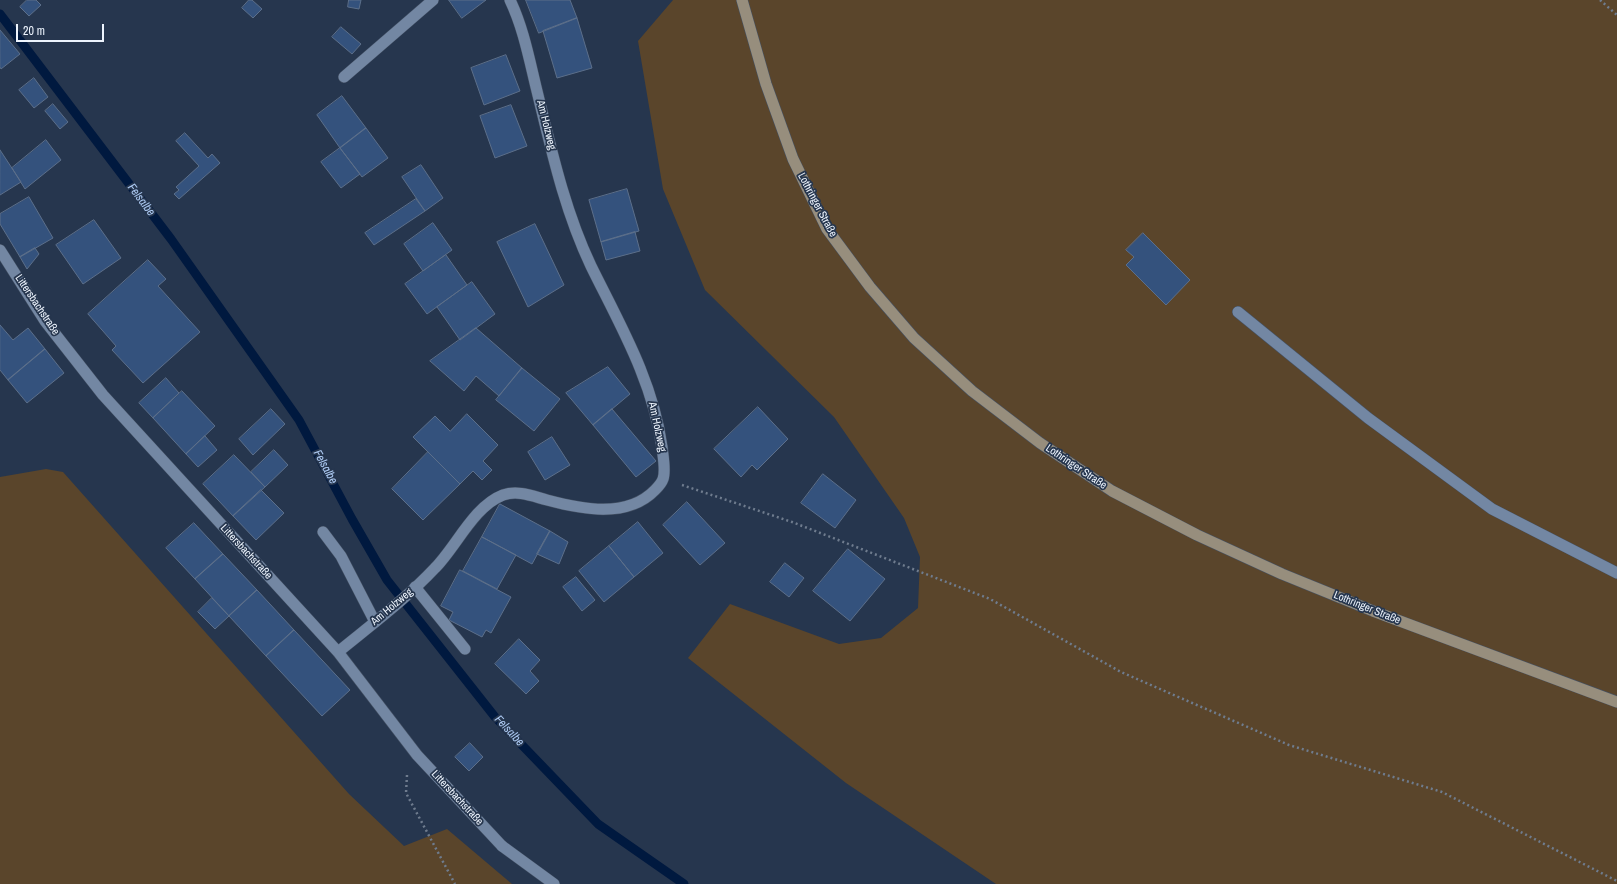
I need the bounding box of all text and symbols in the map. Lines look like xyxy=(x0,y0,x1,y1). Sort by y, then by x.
scale bar xyxy=(18,16,106,42)
text: 20 m xyxy=(23,23,45,39)
street label: Am Holzweg xyxy=(533,99,559,151)
street label: Lothringer Straße xyxy=(795,171,839,239)
water label: Felsalbe xyxy=(124,181,158,219)
street label: Littersbachstraße xyxy=(12,272,62,338)
street label: Am Holzweg xyxy=(645,401,669,453)
street label: Lothringer Straße xyxy=(1043,442,1109,492)
water label: Felsalbe xyxy=(310,447,340,487)
street label: Littersbachstraße xyxy=(217,522,275,582)
street label: Am Holzweg xyxy=(368,586,416,628)
street label: Lothringer Straße xyxy=(1332,589,1402,627)
water label: Felsalbe xyxy=(491,713,527,749)
street label: Littersbachstraße xyxy=(428,768,486,828)

